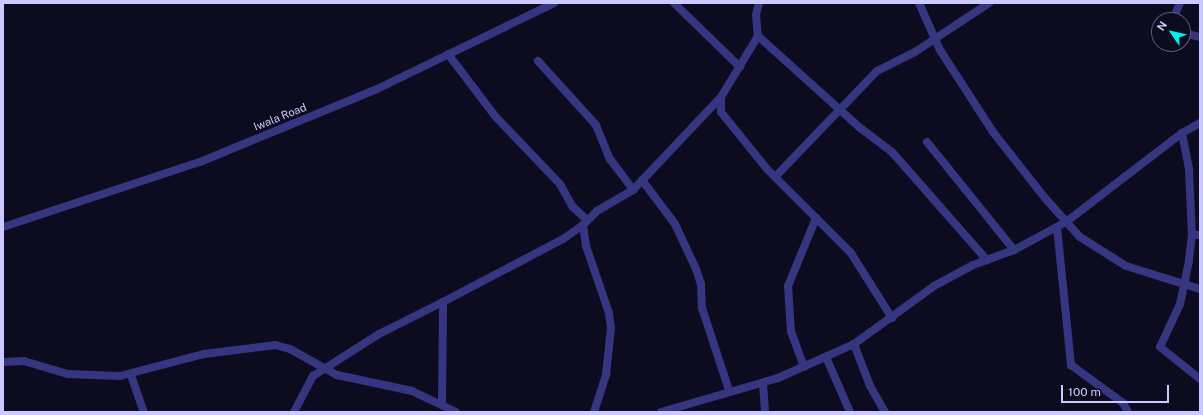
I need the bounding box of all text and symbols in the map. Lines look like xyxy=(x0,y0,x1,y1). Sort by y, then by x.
north arrow xyxy=(1151,12,1191,52)
text: N xyxy=(1154,19,1169,33)
street label: Iwala Road xyxy=(252,100,308,134)
scale bar xyxy=(1063,377,1171,403)
text: 100 m xyxy=(1068,385,1101,399)

